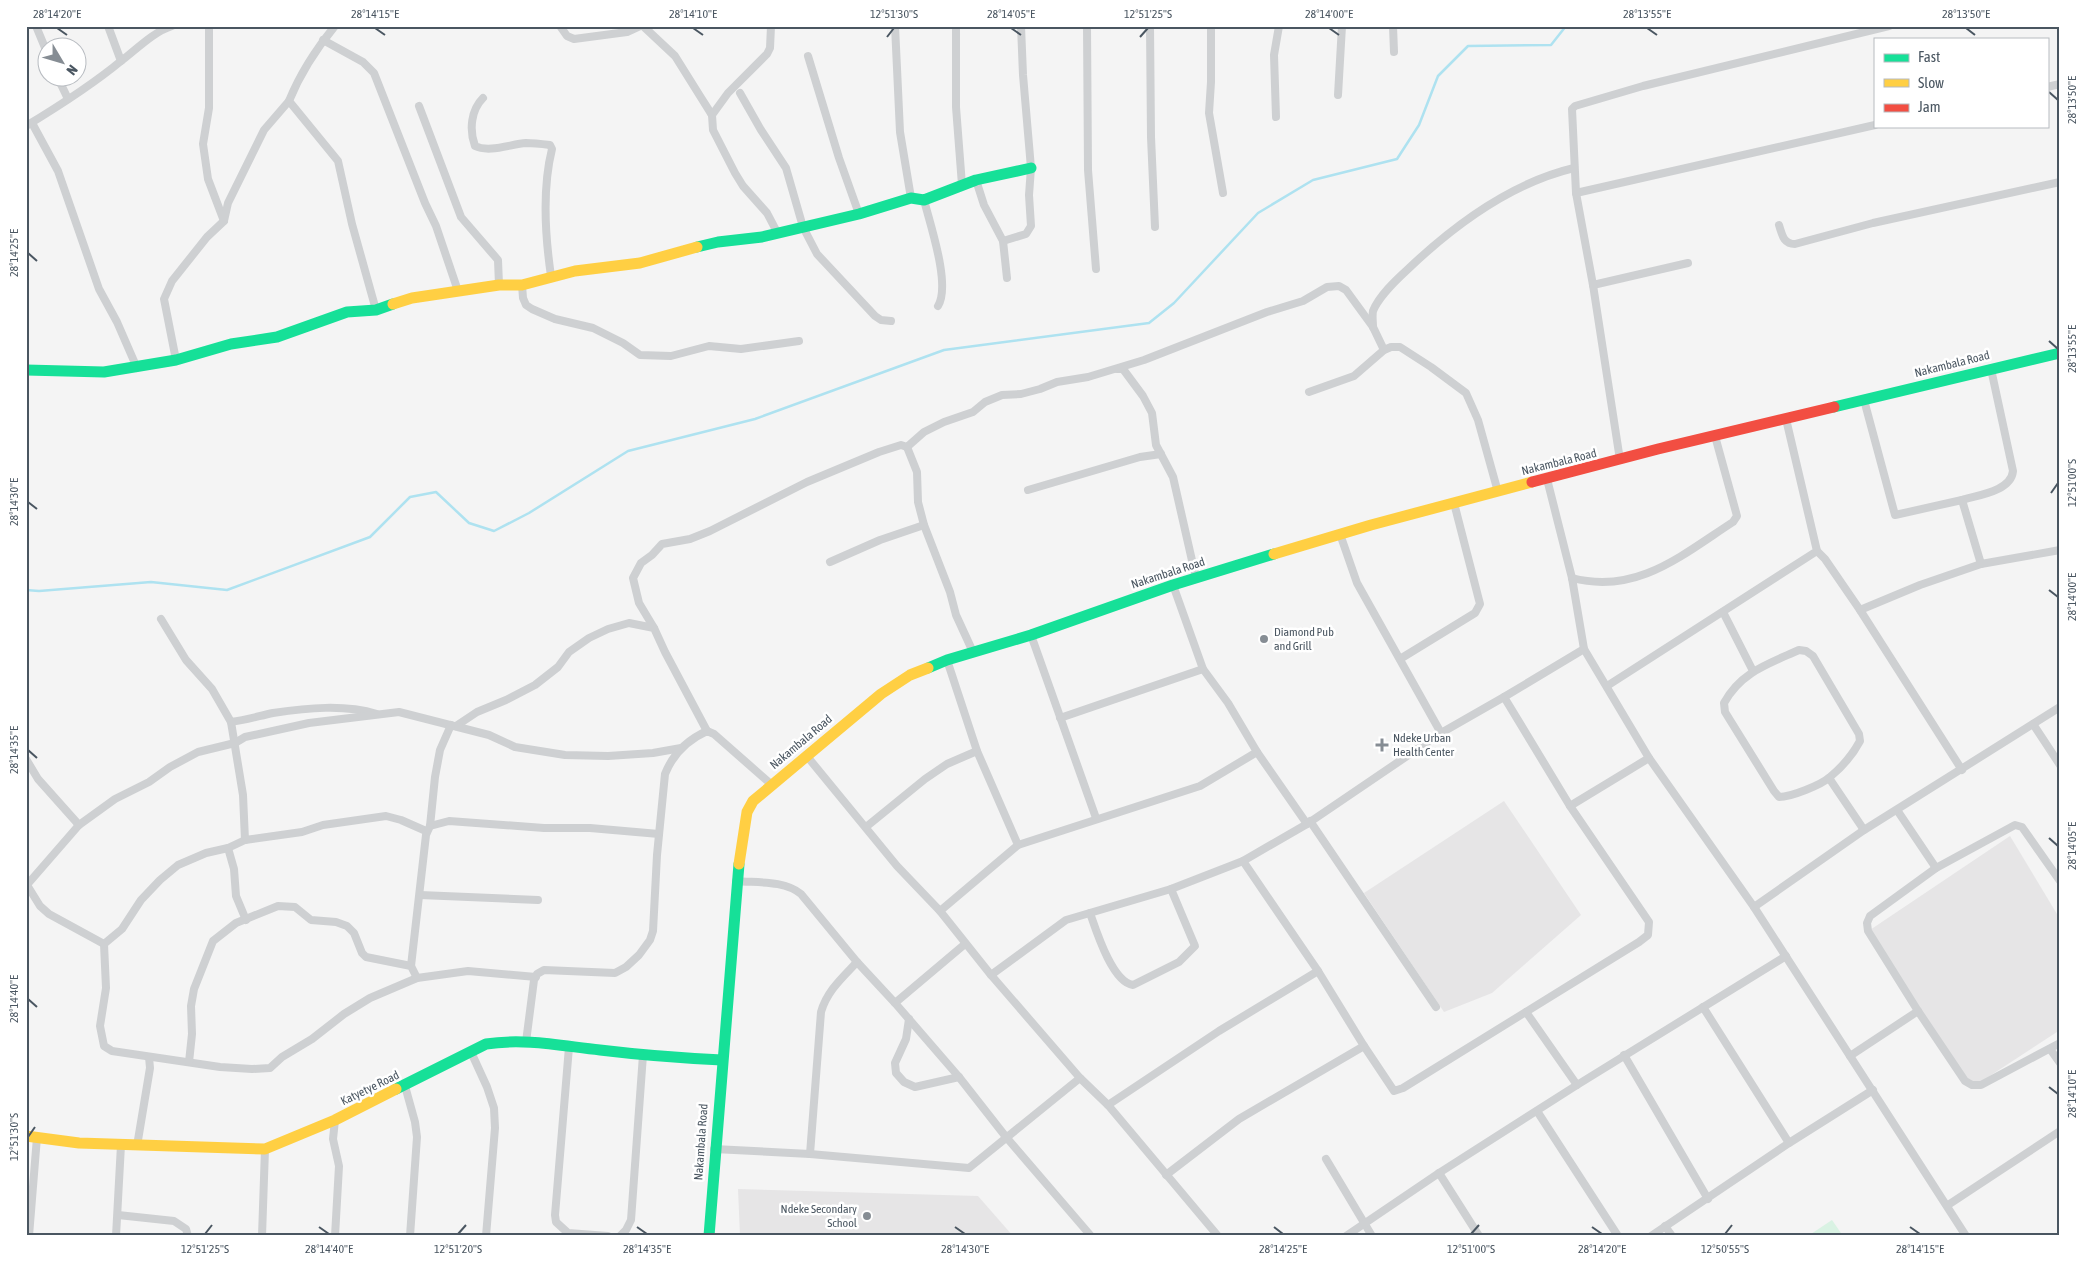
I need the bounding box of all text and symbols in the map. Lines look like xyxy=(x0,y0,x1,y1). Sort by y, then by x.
text: 28°14'20"E xyxy=(33,7,81,21)
text: 28°14'15"E xyxy=(351,7,399,21)
text: 28°14'10"E xyxy=(669,7,717,21)
text: 12°51'30"S xyxy=(870,7,918,21)
text: 28°14'05"E xyxy=(987,7,1035,21)
text: 12°51'25"S xyxy=(1124,7,1172,21)
text: 28°14'00"E xyxy=(1305,7,1353,21)
text: 28°13'55"E xyxy=(1623,7,1671,21)
text: 28°13'50"E xyxy=(1942,7,1990,21)
north arrow xyxy=(38,38,88,88)
legend xyxy=(1874,38,2048,128)
text: Fast xyxy=(1918,48,1940,65)
text: N xyxy=(63,62,81,78)
text: Slow xyxy=(1918,74,1944,91)
text: 28°13'50"E xyxy=(2065,76,2079,124)
text: Jam xyxy=(1918,98,1941,115)
text: 28°14'25"E xyxy=(7,229,21,277)
text: 28°13'55"E xyxy=(2065,325,2079,373)
street label: Nakambala Road xyxy=(1913,348,1991,380)
street label: Nakambala Road xyxy=(1520,446,1598,478)
text: 12°51'00"S xyxy=(2065,459,2079,507)
text: 28°14'30"E xyxy=(7,478,21,526)
street label: Nakambala Road xyxy=(1129,554,1207,592)
text: 28°14'00"E xyxy=(2065,573,2079,621)
place label: Diamond Pub and Grill xyxy=(1274,625,1334,653)
marker: Diamond Pub and Grill xyxy=(1258,633,1270,645)
street label: Nakambala Road xyxy=(767,712,835,772)
text: 28°14'35"E xyxy=(7,726,21,774)
place label: Ndeke Urban Health Center xyxy=(1393,731,1455,759)
marker: Ndeke Urban Health Center xyxy=(1375,738,1389,752)
text: 28°14'05"E xyxy=(2065,822,2079,870)
text: 28°14'40"E xyxy=(7,975,21,1023)
street label: Katyetye Road xyxy=(339,1068,401,1108)
text: 28°14'10"E xyxy=(2065,1070,2079,1118)
street label: Nakambala Road xyxy=(691,1103,711,1181)
text: 12°51'30"S xyxy=(7,1113,21,1161)
place label: Ndeke Secondary School xyxy=(781,1202,858,1230)
marker: Ndeke Secondary School xyxy=(861,1210,873,1222)
text: 12°51'25"S xyxy=(181,1242,229,1256)
text: 28°14'40"E xyxy=(305,1242,353,1256)
text: 12°51'20"S xyxy=(434,1242,482,1256)
text: 28°14'35"E xyxy=(623,1242,671,1256)
text: 28°14'30"E xyxy=(941,1242,989,1256)
text: 28°14'25"E xyxy=(1259,1242,1307,1256)
text: 12°51'00"S xyxy=(1447,1242,1495,1256)
text: 28°14'20"E xyxy=(1578,1242,1626,1256)
text: 12°50'55"S xyxy=(1701,1242,1749,1256)
text: 28°14'15"E xyxy=(1896,1242,1944,1256)

